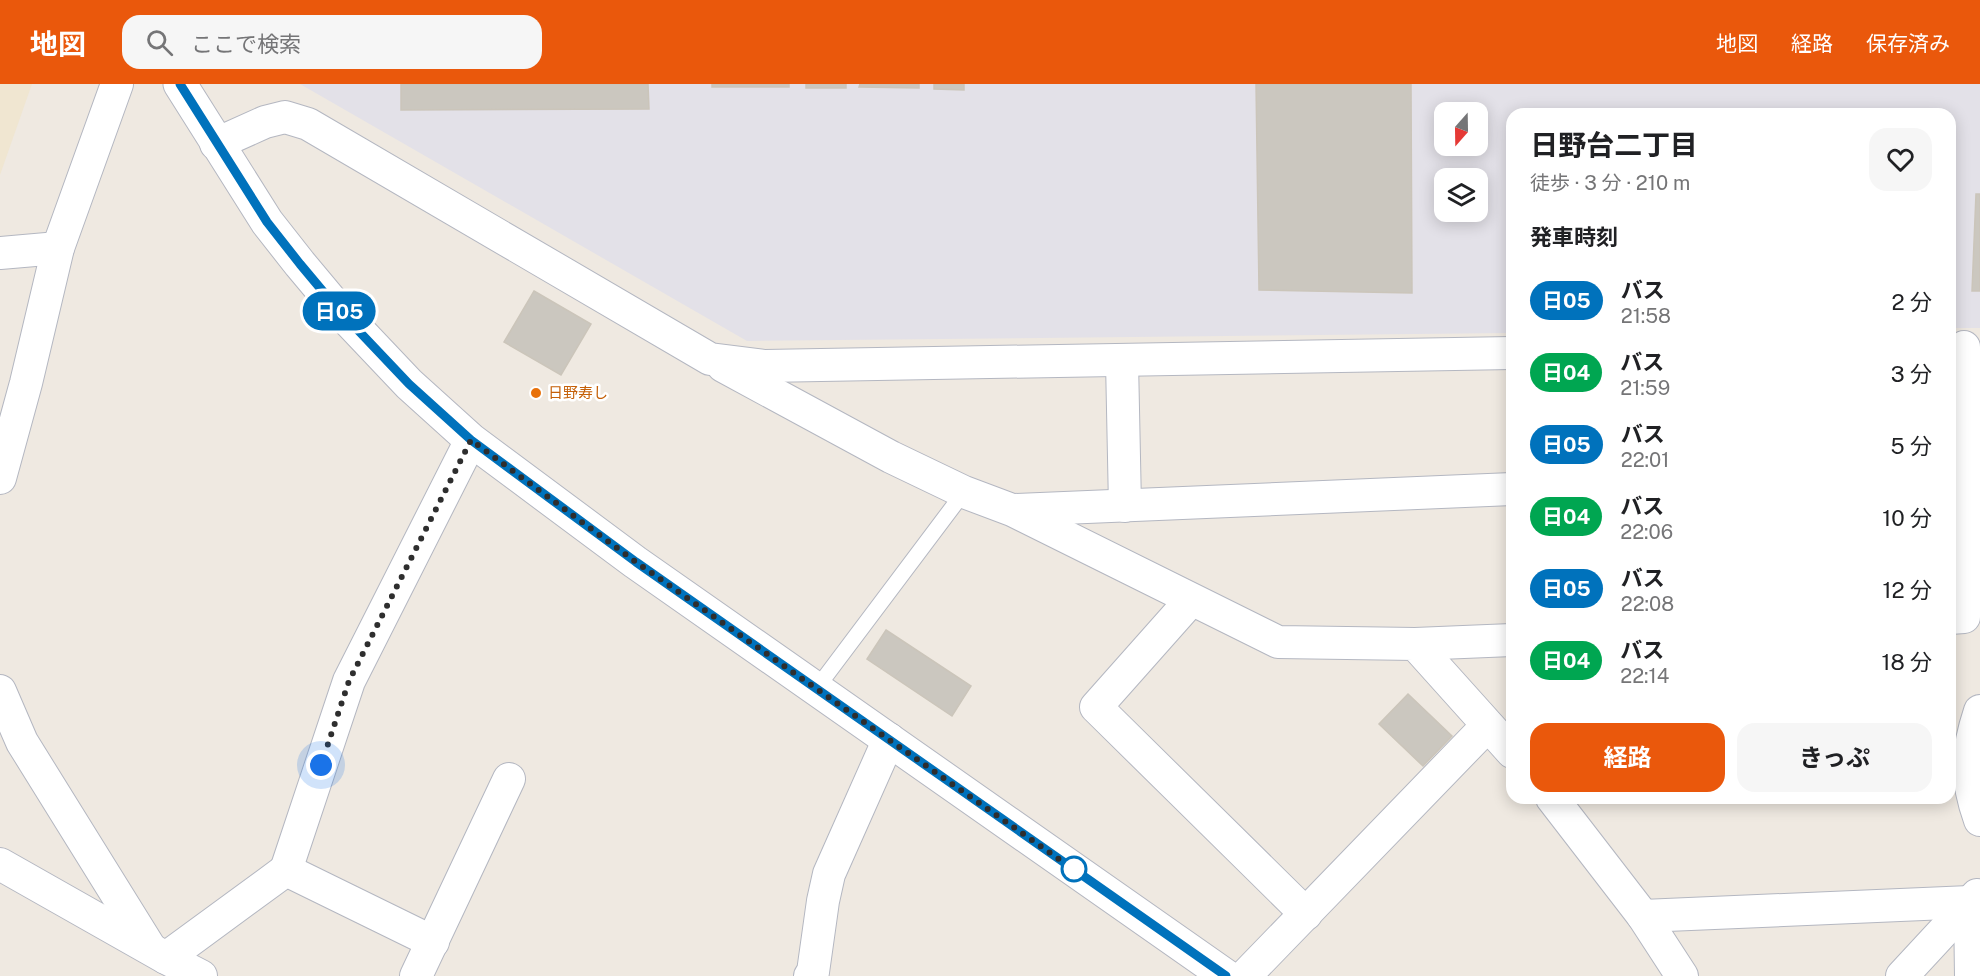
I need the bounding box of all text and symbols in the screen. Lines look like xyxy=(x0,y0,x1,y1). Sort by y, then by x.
search box xyxy=(122,15,542,69)
icon: search xyxy=(143,26,176,59)
text: 地図 xyxy=(30,27,86,60)
text: ここで検索 xyxy=(191,31,301,57)
text: 地図 xyxy=(1716,31,1758,56)
text: 経路 xyxy=(1791,31,1833,56)
text: 保存済み xyxy=(1866,31,1950,56)
north arrow xyxy=(1434,102,1488,156)
map controls xyxy=(1434,102,1488,222)
text: 日野台二丁目 xyxy=(1530,128,1698,161)
button: heart xyxy=(1869,128,1932,191)
button: layers xyxy=(1434,168,1488,222)
text: 徒歩 · 3 分 · 210 m xyxy=(1530,171,1690,195)
text: 発車時刻 xyxy=(1530,224,1618,250)
text: バス xyxy=(1621,277,1665,303)
text: 日05 xyxy=(1542,288,1591,313)
text: 2 分 xyxy=(1892,289,1932,315)
line badge: 日05 xyxy=(304,292,374,330)
text: 日05 xyxy=(315,299,363,324)
text: 21:58 xyxy=(1621,304,1671,328)
text: バス xyxy=(1620,349,1664,375)
text: 日04 xyxy=(1542,360,1590,385)
text: 3 分 xyxy=(1891,361,1932,387)
text: 21:59 xyxy=(1620,376,1670,400)
place label: 日野寿し xyxy=(548,384,608,401)
marker: 日野寿し xyxy=(529,386,543,400)
text: バス xyxy=(1621,421,1665,447)
text: 日05 xyxy=(1542,432,1591,457)
text: 5 分 xyxy=(1891,433,1932,459)
text: 22:01 xyxy=(1621,448,1669,472)
text: バス xyxy=(1620,493,1664,519)
text: 日04 xyxy=(1542,504,1590,529)
text: 10 分 xyxy=(1882,505,1932,531)
text: 22:06 xyxy=(1620,520,1673,544)
text: バス xyxy=(1621,565,1665,591)
text: 日05 xyxy=(1542,576,1591,601)
text: 12 分 xyxy=(1883,577,1932,603)
text: 22:08 xyxy=(1621,592,1674,616)
text: バス xyxy=(1620,637,1664,663)
text: 日04 xyxy=(1542,648,1590,673)
text: 18 分 xyxy=(1881,649,1932,675)
text: 22:14 xyxy=(1620,664,1669,688)
button: 経路 xyxy=(1530,723,1725,792)
button: きっぷ xyxy=(1737,723,1932,792)
your location xyxy=(306,750,336,780)
unlabelled marker xyxy=(1061,856,1087,882)

